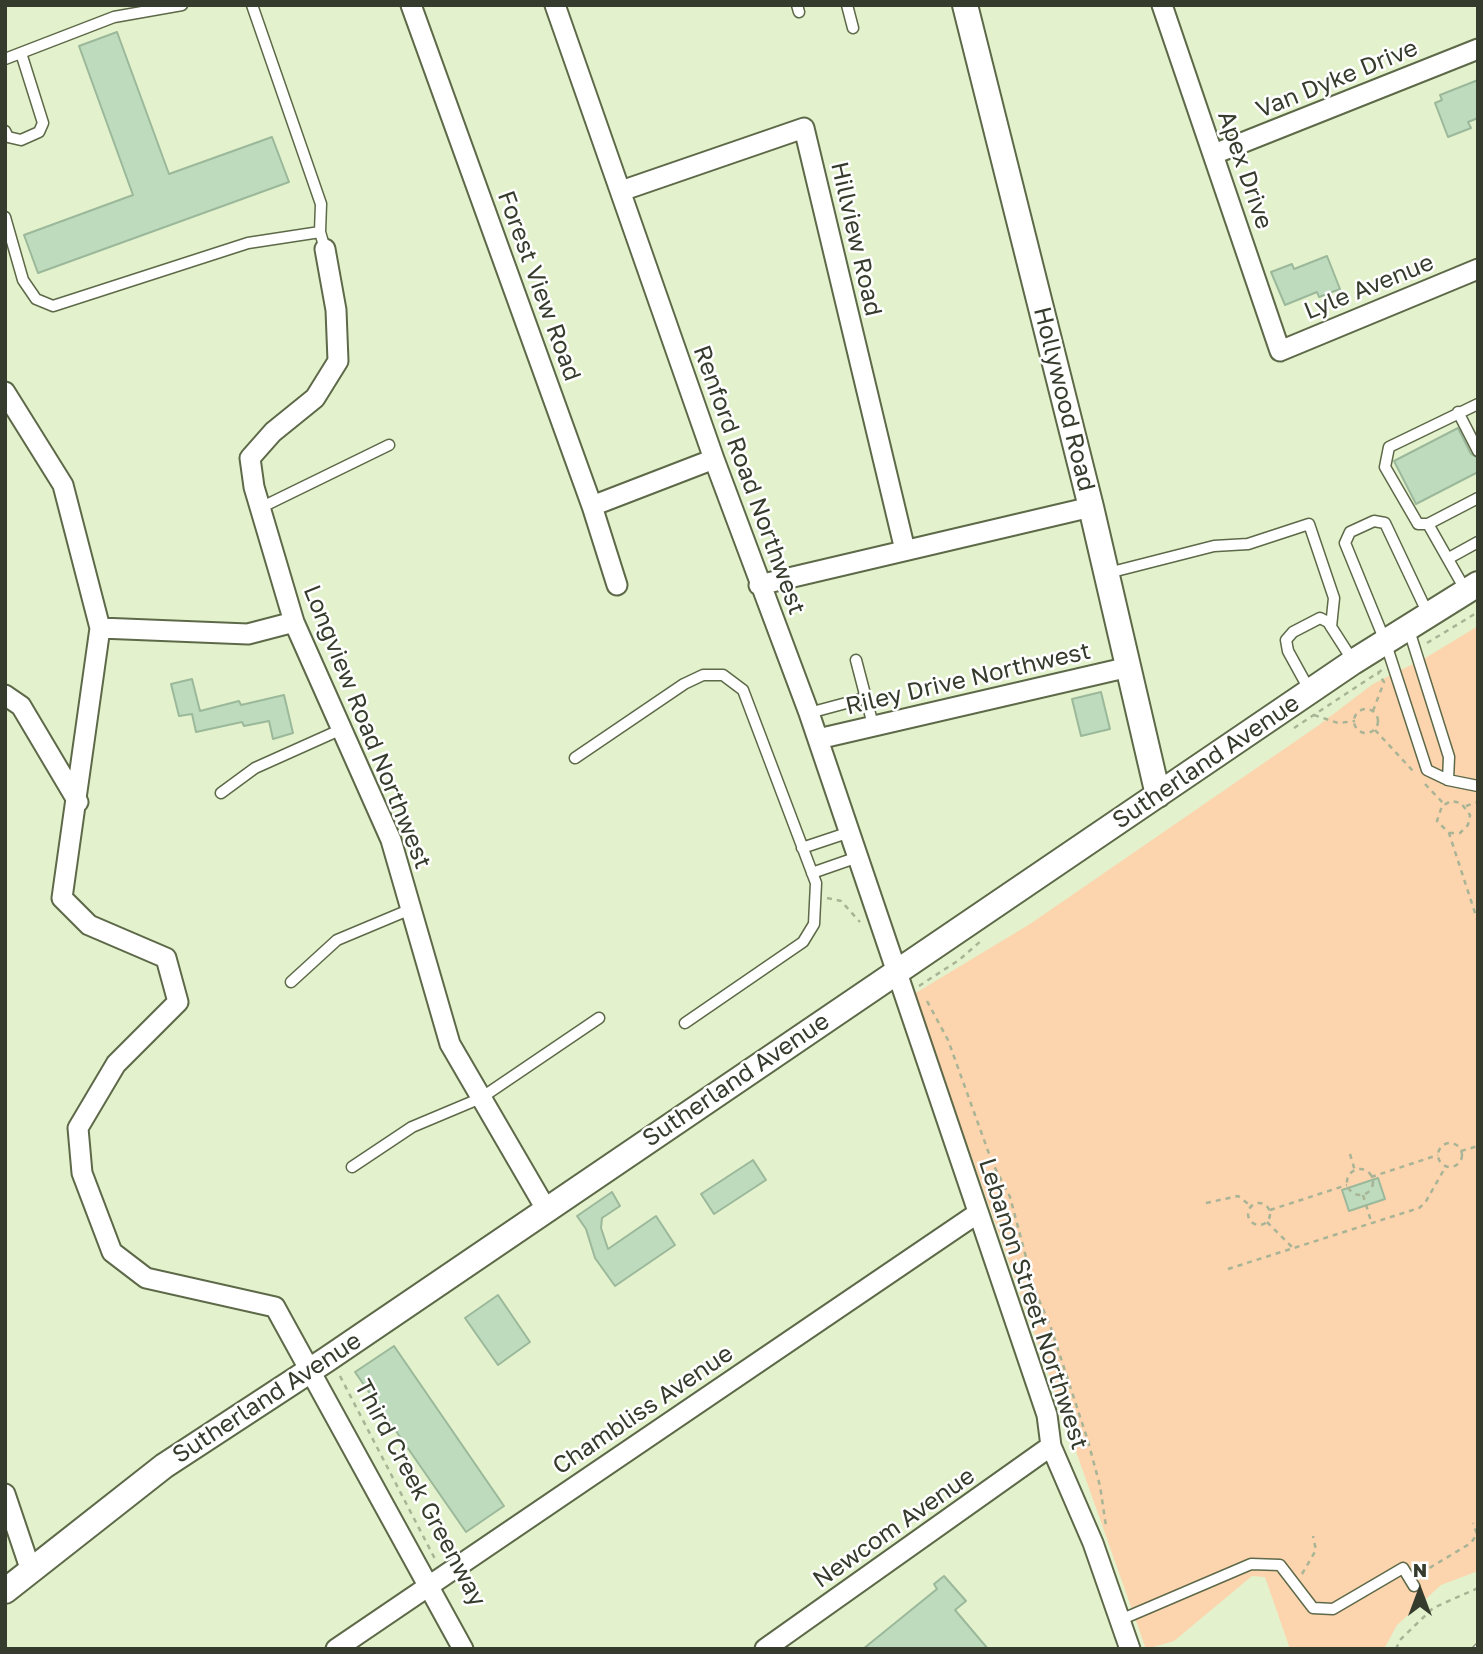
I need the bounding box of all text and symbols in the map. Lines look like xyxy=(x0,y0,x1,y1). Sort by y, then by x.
street label: Van Dyke Drive xyxy=(1252,33,1422,125)
street label: Apex Drive xyxy=(1211,107,1279,233)
street label: Hillview Road xyxy=(824,159,888,319)
street label: Forest View Road xyxy=(491,187,587,385)
street label: Lyle Avenue xyxy=(1300,248,1438,326)
street label: Hollywood Road xyxy=(1027,304,1101,494)
street label: Renford Road Northwest xyxy=(687,341,811,619)
street label: Longview Road Northwest xyxy=(297,581,437,873)
street label: Riley Drive Northwest xyxy=(843,637,1093,721)
street label: Sutherland Avenue xyxy=(1107,689,1305,835)
street label: Sutherland Avenue xyxy=(637,1007,835,1153)
street label: Lebanon Street Northwest xyxy=(972,1155,1094,1453)
street label: Sutherland Avenue xyxy=(167,1326,367,1470)
street label: Chambliss Avenue xyxy=(548,1339,738,1481)
street label: Third Creek Greenway xyxy=(348,1375,492,1611)
street label: Newcom Avenue xyxy=(808,1462,980,1594)
north arrow xyxy=(1385,1556,1455,1626)
text: N xyxy=(1413,1558,1427,1581)

